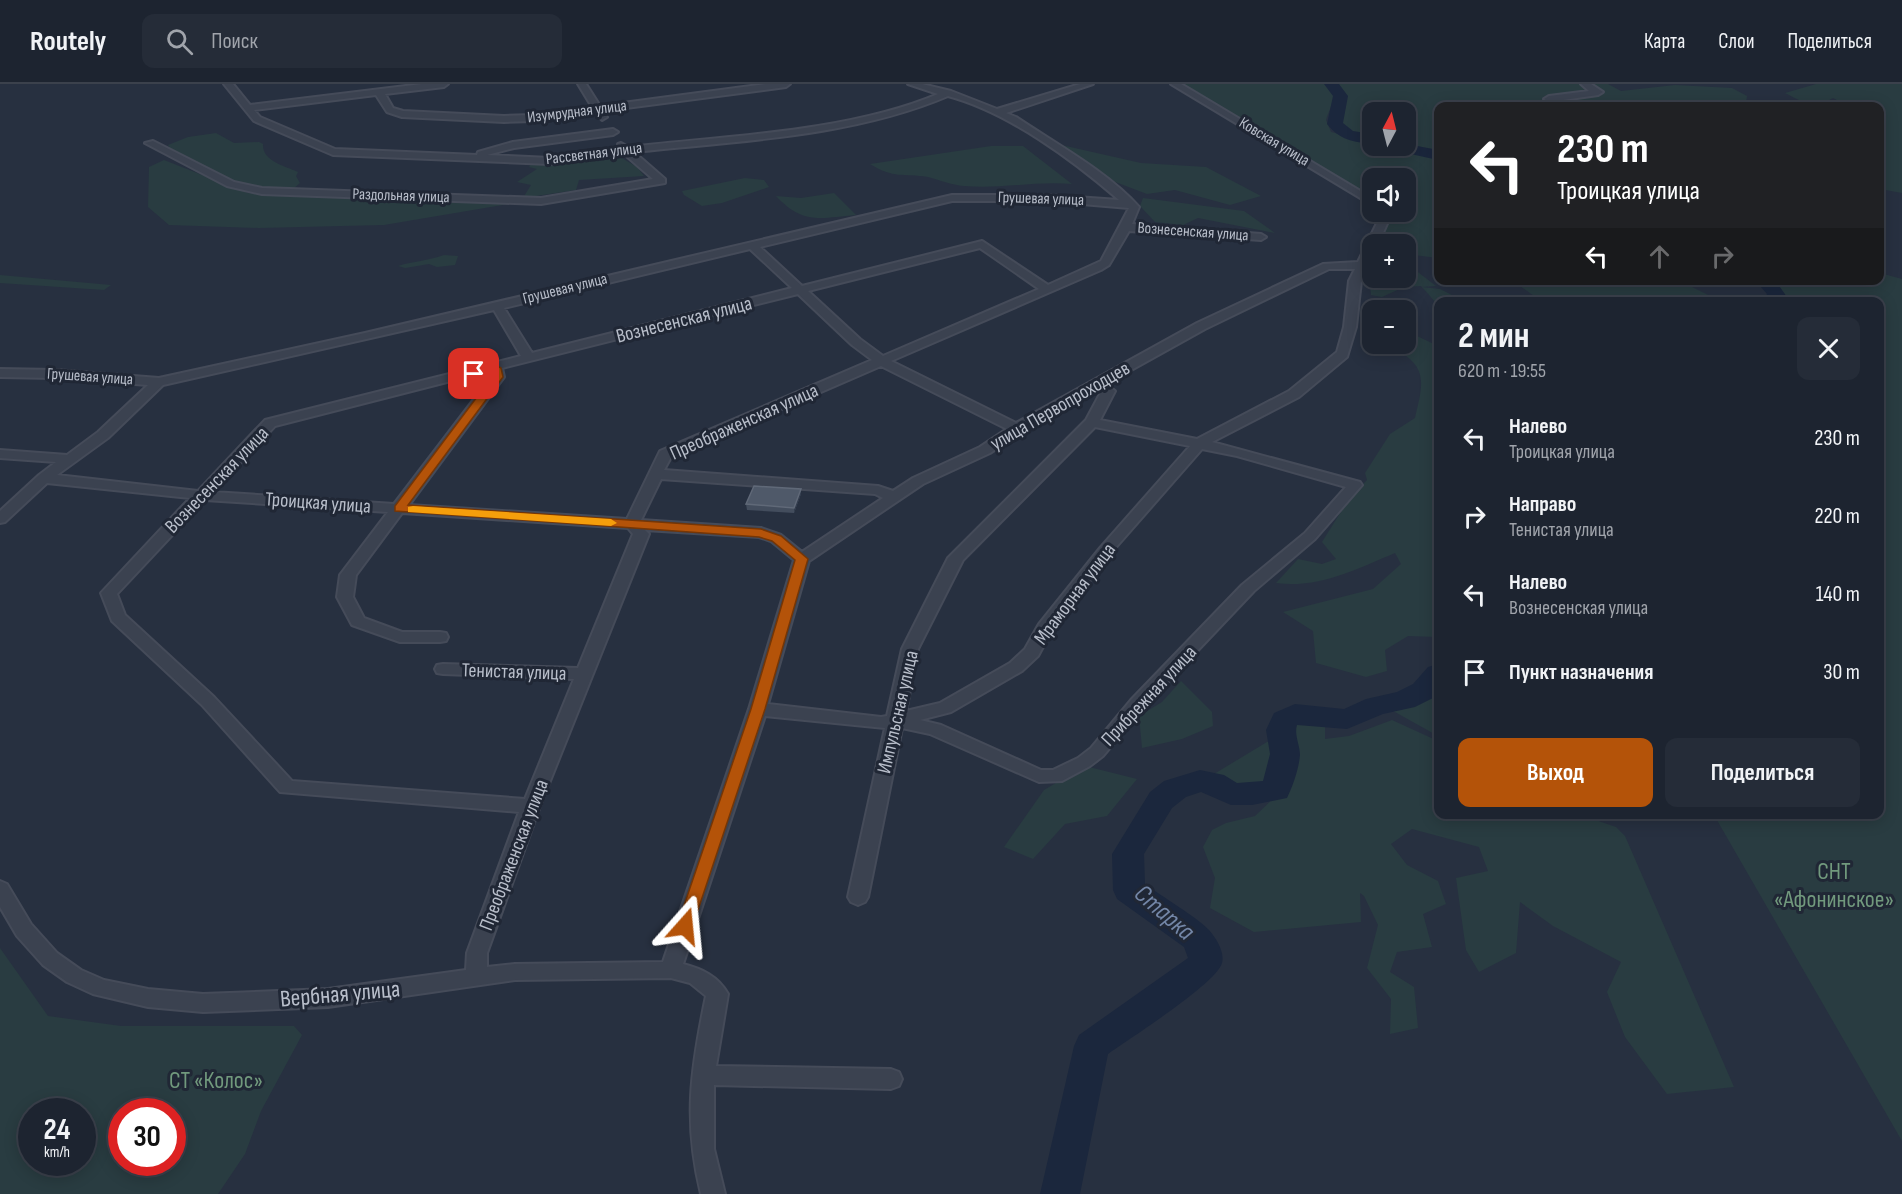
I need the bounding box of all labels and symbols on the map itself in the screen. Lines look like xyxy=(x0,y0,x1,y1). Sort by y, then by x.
street label: Изумрудная улица xyxy=(526,96,628,128)
north arrow xyxy=(1362,102,1416,156)
street label: Ковская улица xyxy=(1235,114,1313,170)
street label: Рассветная улица xyxy=(545,139,643,169)
street label: Раздольная улица xyxy=(352,185,450,207)
street label: Грушевая улица xyxy=(998,188,1084,210)
street label: Вознесенская улица xyxy=(1137,219,1249,245)
street label: Грушевая улица xyxy=(521,269,609,309)
street label: Вознесенская улица xyxy=(614,292,754,348)
pin xyxy=(448,348,499,399)
street label: улица Первопроходцев xyxy=(986,356,1134,456)
street label: Грушевая улица xyxy=(46,365,134,389)
street label: Преображенская улица xyxy=(666,379,822,465)
street label: Вознесенская улица xyxy=(160,422,274,538)
street label: Троицкая улица xyxy=(264,487,372,519)
street label: Мраморная улица xyxy=(1029,538,1121,650)
street label: Прибрежная улица xyxy=(1096,641,1202,751)
street label: Импульсная улица xyxy=(872,648,924,776)
street label: Тенистая улица xyxy=(461,658,567,686)
street label: Преображенская улица xyxy=(474,776,554,934)
park label: СНТ «Афонинское» xyxy=(1774,857,1894,914)
water label: Старка xyxy=(1128,878,1201,948)
position arrow xyxy=(653,894,717,958)
street label: Вербная улица xyxy=(279,974,401,1014)
park label: СТ «Колос» xyxy=(169,1066,263,1095)
speed limit sign: 30 xyxy=(108,1098,186,1176)

